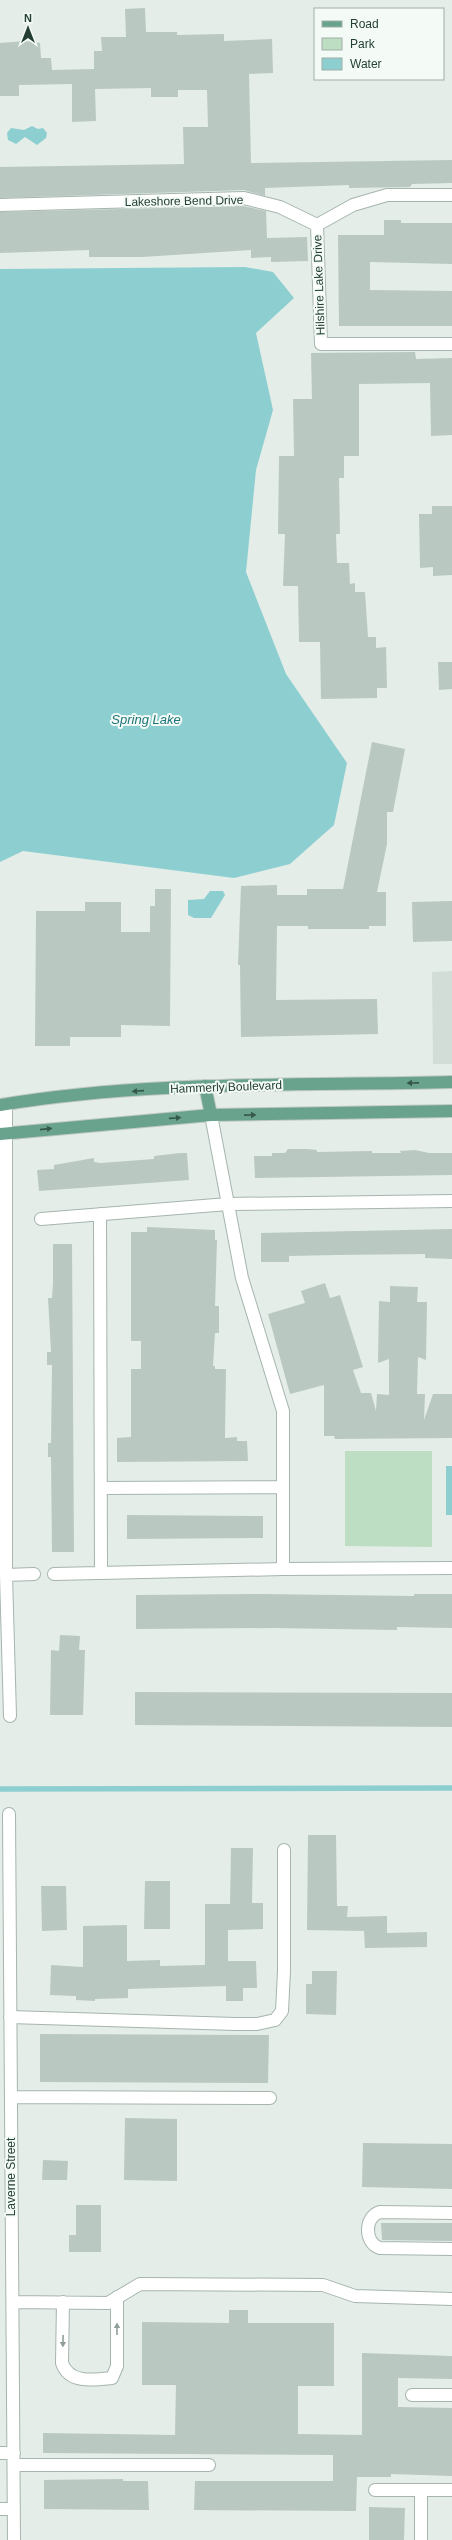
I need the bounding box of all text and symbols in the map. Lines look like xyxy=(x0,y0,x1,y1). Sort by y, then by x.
north arrow xyxy=(8,8,48,48)
legend xyxy=(314,8,444,80)
text: N xyxy=(24,12,32,24)
text: Road xyxy=(350,17,379,31)
text: Park xyxy=(350,37,376,51)
text: Water xyxy=(350,57,382,71)
street label: Lakeshore Bend Drive xyxy=(125,193,244,209)
street label: Hilshire Lake Drive xyxy=(310,234,328,336)
water label: Spring Lake xyxy=(111,712,181,727)
street label: Hammerly Boulevard xyxy=(170,1078,282,1096)
one-way arrow xyxy=(406,1080,419,1086)
one-way arrow xyxy=(132,1088,144,1095)
one-way arrow xyxy=(244,1112,257,1118)
one-way arrow xyxy=(169,1114,181,1121)
one-way arrow xyxy=(40,1125,52,1132)
street label: Laverne Street xyxy=(4,2137,18,2216)
one-way arrow xyxy=(114,2322,120,2335)
one-way arrow xyxy=(59,2335,66,2347)

